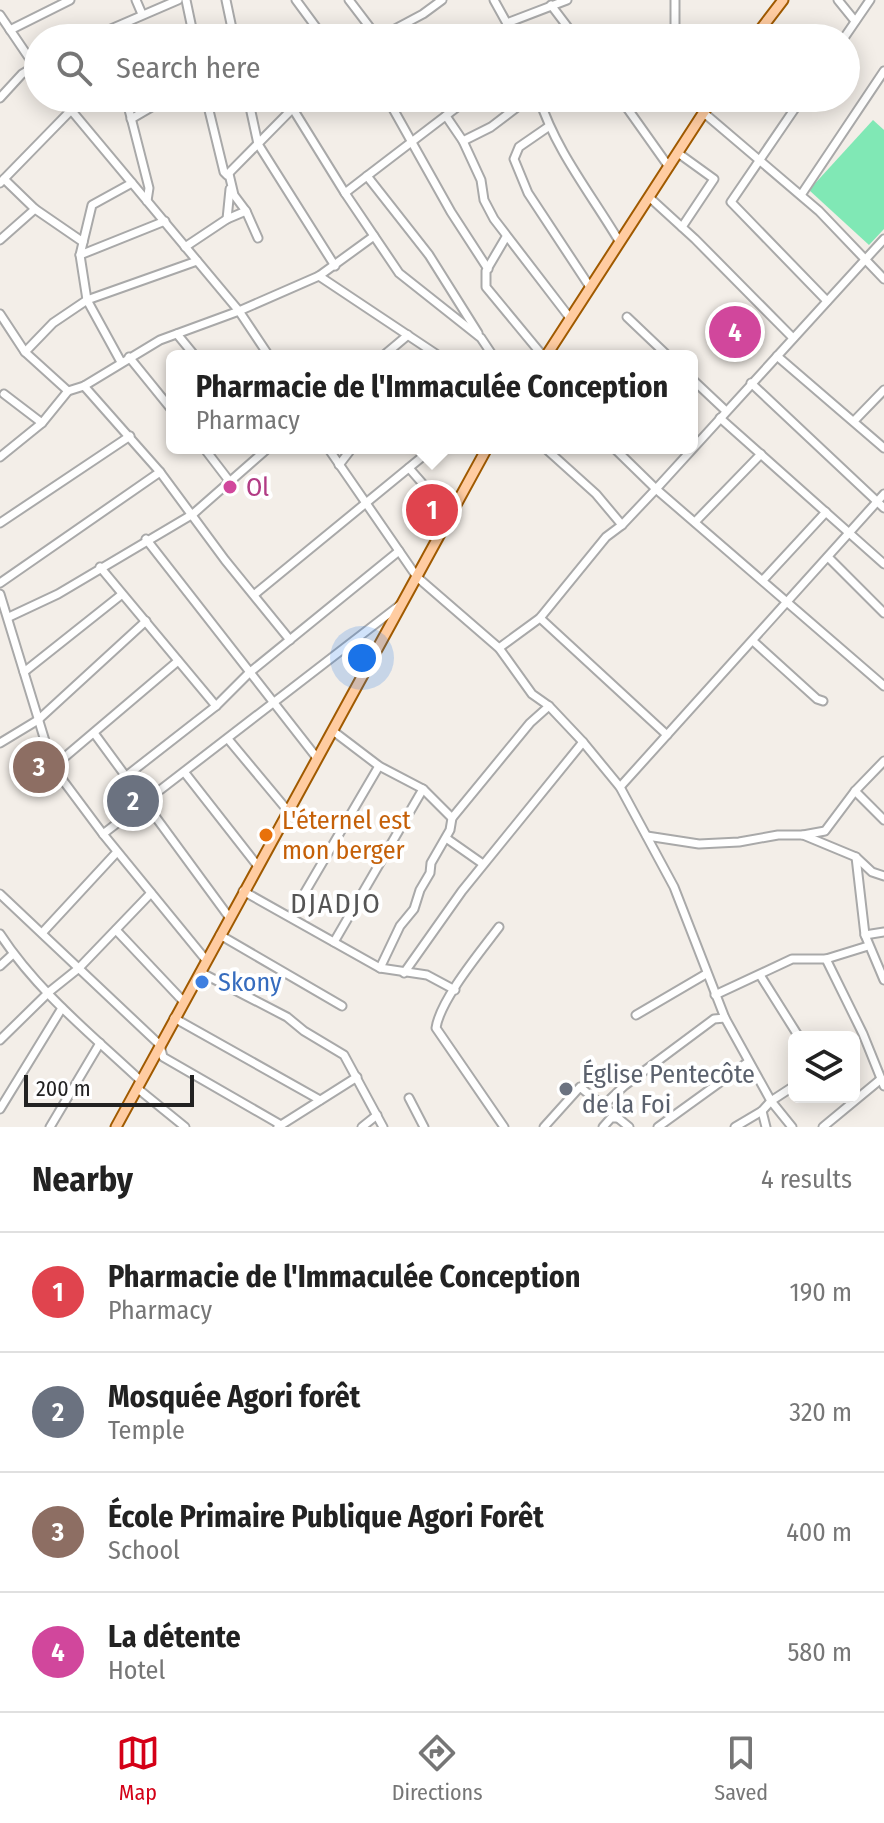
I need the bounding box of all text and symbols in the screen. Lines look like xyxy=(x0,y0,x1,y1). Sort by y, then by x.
search box xyxy=(24,24,860,112)
icon: search xyxy=(52,46,96,90)
text: Search here xyxy=(116,50,261,86)
pin: 4 xyxy=(709,302,761,362)
popup xyxy=(166,350,698,454)
text: Pharmacie de l'Immaculée Conception xyxy=(196,369,668,405)
text: Pharmacy xyxy=(196,405,300,436)
place label: Ol xyxy=(246,472,269,503)
marker: Ol xyxy=(221,478,239,496)
pin: 1 xyxy=(406,480,458,540)
your location xyxy=(342,638,382,678)
pin: 3 xyxy=(13,737,65,797)
pin: 2 xyxy=(107,771,159,831)
place label: L'éternel est mon berger xyxy=(282,805,411,866)
marker: L'éternel est mon berger xyxy=(257,826,275,844)
district label: DJADJO xyxy=(290,887,382,920)
place label: Skony xyxy=(218,967,282,998)
marker: Skony xyxy=(193,973,211,991)
map controls xyxy=(788,1031,860,1103)
button: layers xyxy=(788,1031,860,1103)
place label: Église Pentecôte de la Foi xyxy=(582,1059,755,1120)
scale bar xyxy=(24,1071,194,1107)
text: 200 m xyxy=(36,1075,91,1102)
marker: Église Pentecôte de la Foi xyxy=(557,1080,575,1098)
text: Nearby xyxy=(32,1159,133,1200)
text: 4 results xyxy=(761,1164,852,1195)
text: Pharmacie de l'Immaculée Conception xyxy=(108,1259,580,1295)
text: 1 xyxy=(53,1277,64,1308)
text: 190 m xyxy=(790,1277,852,1308)
text: Pharmacy xyxy=(108,1295,212,1326)
text: Mosquée Agori forêt xyxy=(108,1379,360,1415)
text: 2 xyxy=(52,1397,64,1428)
text: 320 m xyxy=(789,1397,852,1428)
text: Temple xyxy=(108,1415,185,1446)
text: École Primaire Publique Agori Forêt xyxy=(108,1499,544,1535)
text: 3 xyxy=(52,1517,64,1548)
text: 400 m xyxy=(786,1517,852,1548)
text: School xyxy=(108,1535,180,1566)
text: La détente xyxy=(108,1619,241,1655)
text: 4 xyxy=(51,1637,65,1668)
text: 580 m xyxy=(787,1637,852,1668)
text: Hotel xyxy=(108,1655,165,1686)
tab: Map xyxy=(116,1731,160,1806)
tab: Directions xyxy=(392,1731,483,1806)
tab: Saved xyxy=(714,1731,768,1806)

